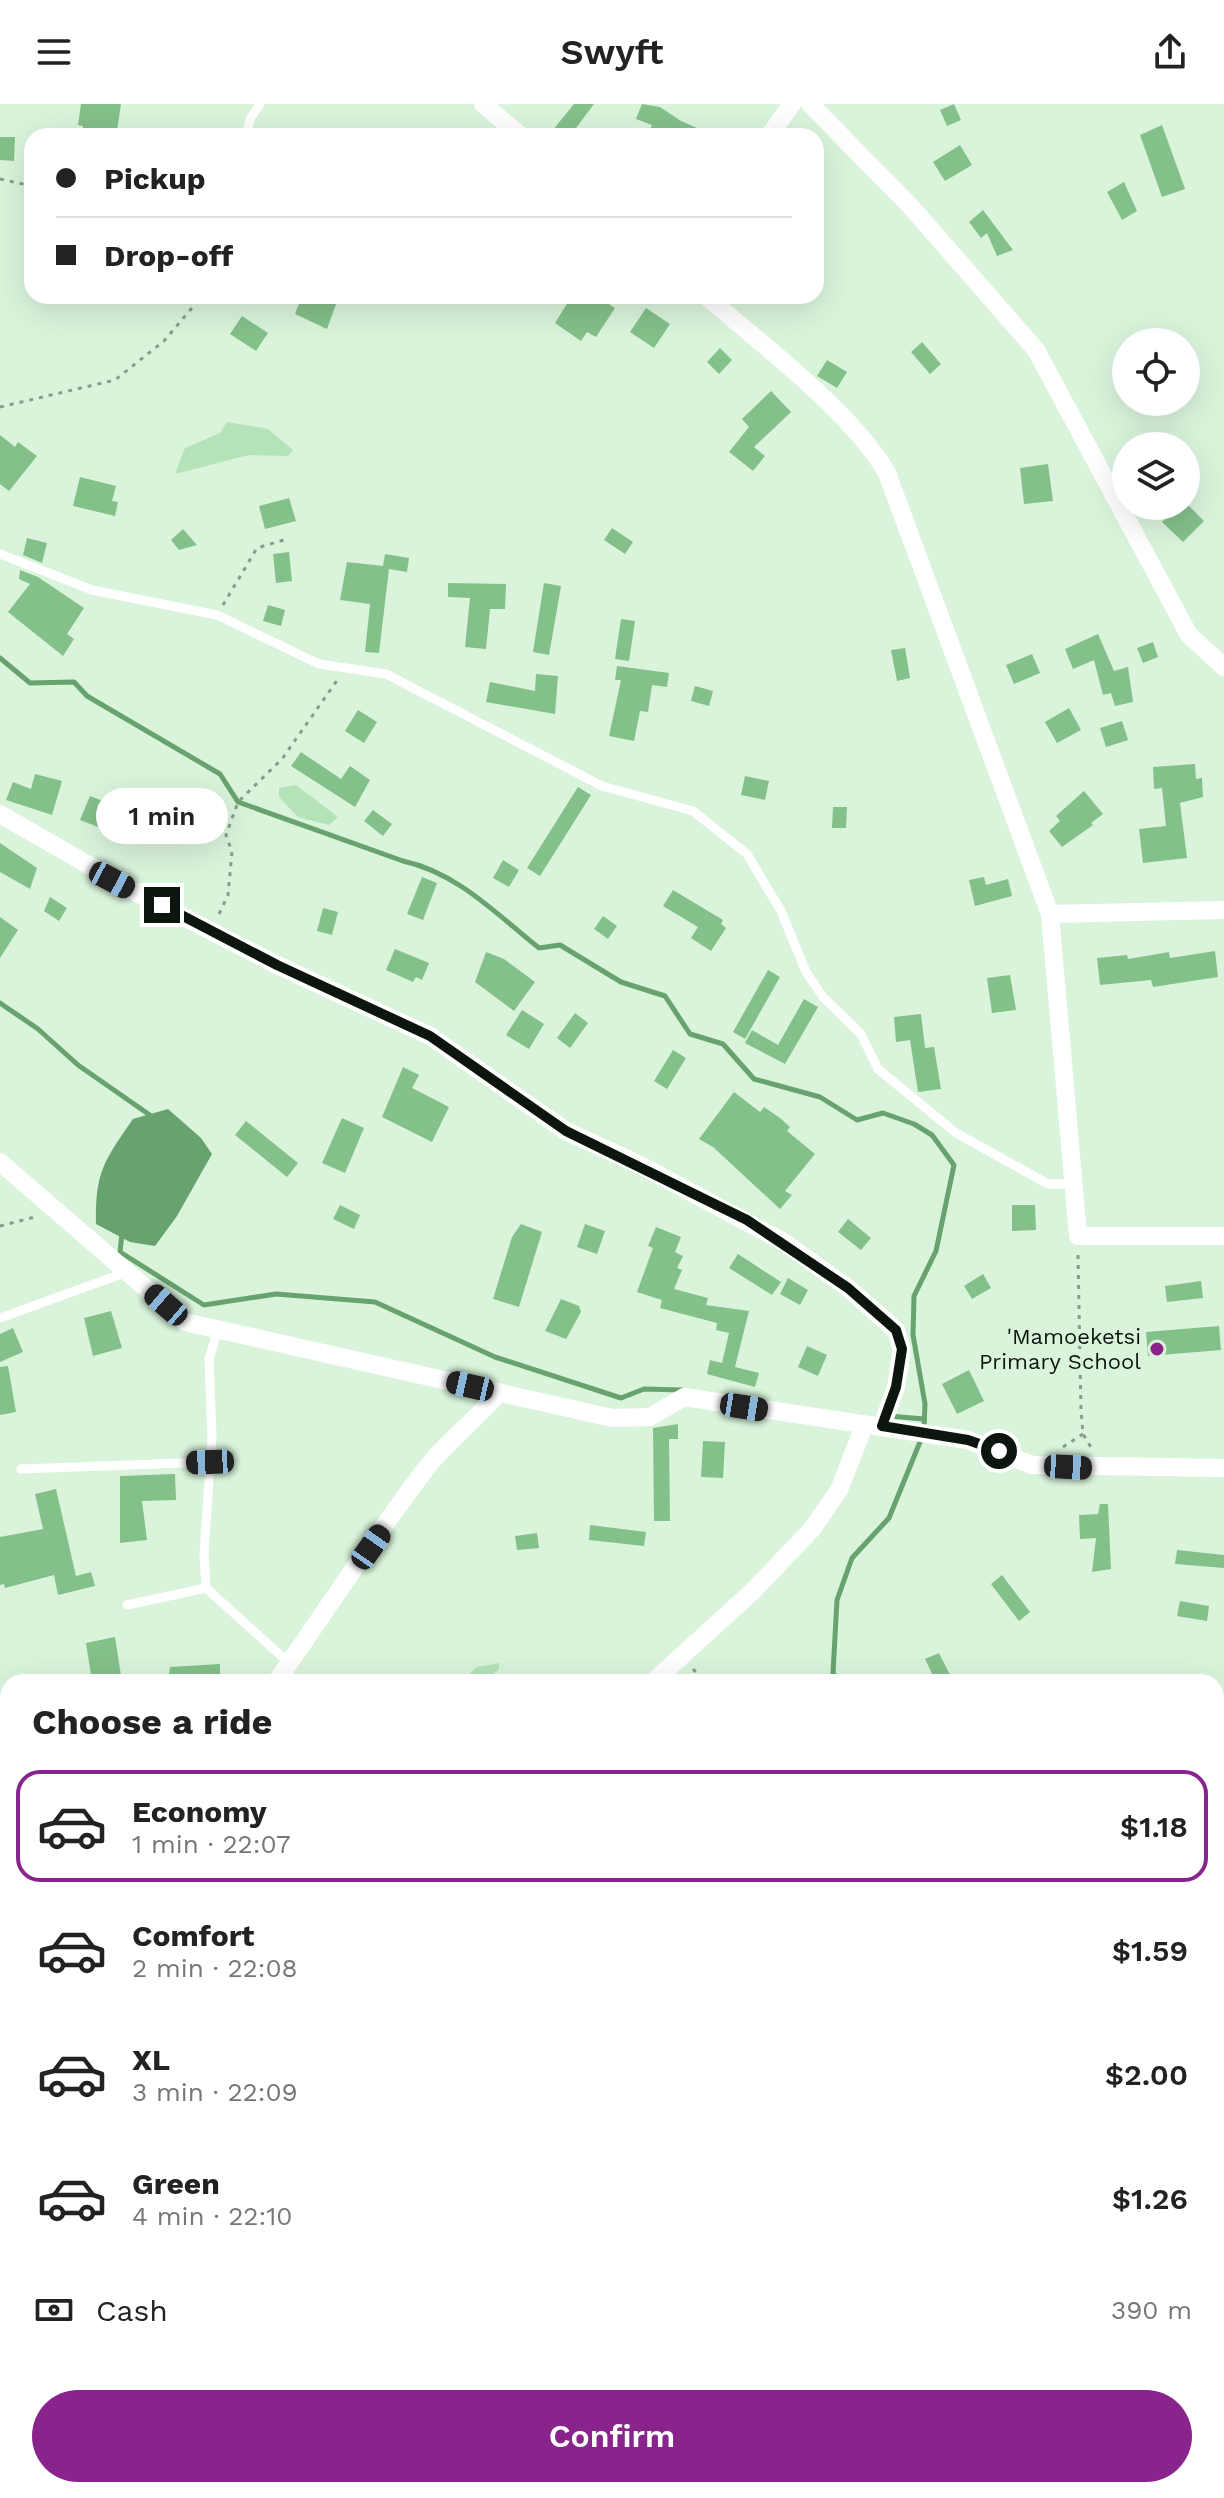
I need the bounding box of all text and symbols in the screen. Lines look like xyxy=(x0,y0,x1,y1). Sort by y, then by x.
icon: menu xyxy=(32,30,76,74)
icon: share xyxy=(1148,30,1192,74)
text: Swyft xyxy=(560,31,664,73)
text: Pickup xyxy=(104,161,206,196)
text: Drop-off xyxy=(104,238,233,273)
map controls xyxy=(1112,328,1200,520)
button: locate xyxy=(1112,328,1200,416)
button: layers xyxy=(1112,432,1200,520)
callout: 1 min xyxy=(96,789,228,845)
text: 1 min xyxy=(129,801,195,831)
car xyxy=(85,858,139,902)
route end xyxy=(144,887,180,923)
car xyxy=(140,1280,192,1330)
place label: 'Mamoeketsi Primary School xyxy=(979,1324,1141,1374)
marker: 'Mamoeketsi Primary School xyxy=(1148,1340,1166,1358)
car xyxy=(444,1369,496,1403)
car xyxy=(718,1391,770,1423)
route start xyxy=(981,1433,1017,1469)
car xyxy=(186,1449,234,1475)
car xyxy=(1043,1454,1093,1480)
car xyxy=(347,1520,395,1574)
text: Choose a ride xyxy=(32,1701,272,1743)
icon: car xyxy=(36,1790,108,1862)
text: Economy xyxy=(132,1794,267,1829)
text: $1.18 xyxy=(1120,1809,1188,1844)
text: 1 min · 22:07 xyxy=(132,1829,291,1859)
icon: car xyxy=(36,1914,108,1986)
text: Comfort xyxy=(132,1918,254,1953)
text: $1.59 xyxy=(1112,1933,1188,1968)
text: 2 min · 22:08 xyxy=(132,1953,298,1983)
icon: car xyxy=(36,2038,108,2110)
text: XL xyxy=(132,2042,170,2077)
text: $2.00 xyxy=(1105,2057,1188,2092)
text: 3 min · 22:09 xyxy=(132,2077,298,2107)
icon: car xyxy=(36,2162,108,2234)
text: Green xyxy=(132,2166,220,2201)
text: $1.26 xyxy=(1112,2181,1188,2216)
text: 4 min · 22:10 xyxy=(132,2201,292,2231)
icon: cash xyxy=(32,2288,76,2332)
text: Cash xyxy=(96,2293,168,2328)
text: 390 m xyxy=(1111,2295,1192,2325)
button: Confirm xyxy=(32,2390,1192,2482)

